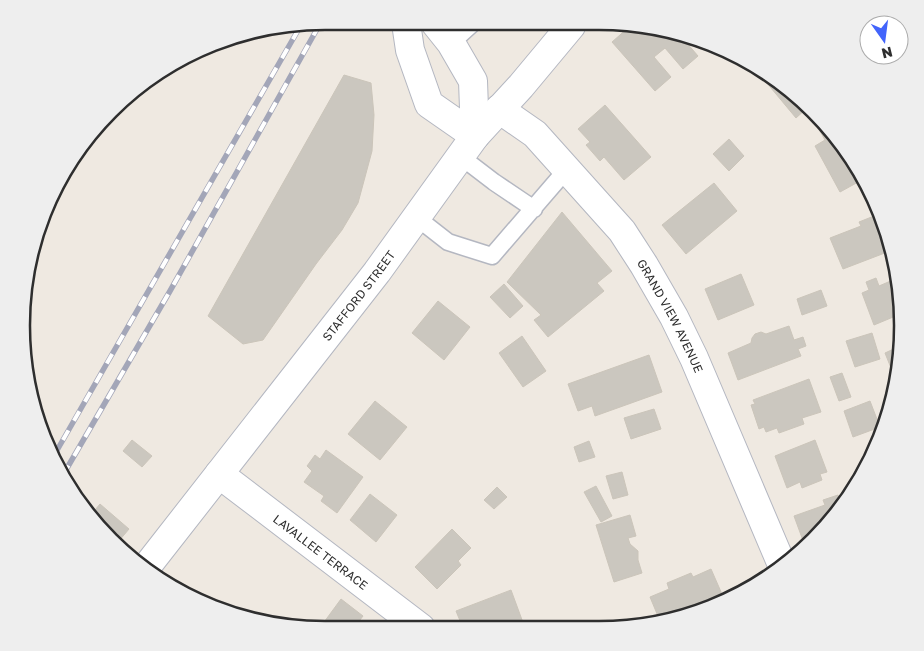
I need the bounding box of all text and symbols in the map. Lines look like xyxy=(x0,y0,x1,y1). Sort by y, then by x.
north arrow xyxy=(859,15,909,65)
text: N xyxy=(880,44,894,63)
street label: STAFFORD STREET xyxy=(319,247,398,344)
street label: GRAND VIEW AVENUE xyxy=(635,256,707,375)
street label: LAVALLEE TERRACE xyxy=(271,511,371,592)

